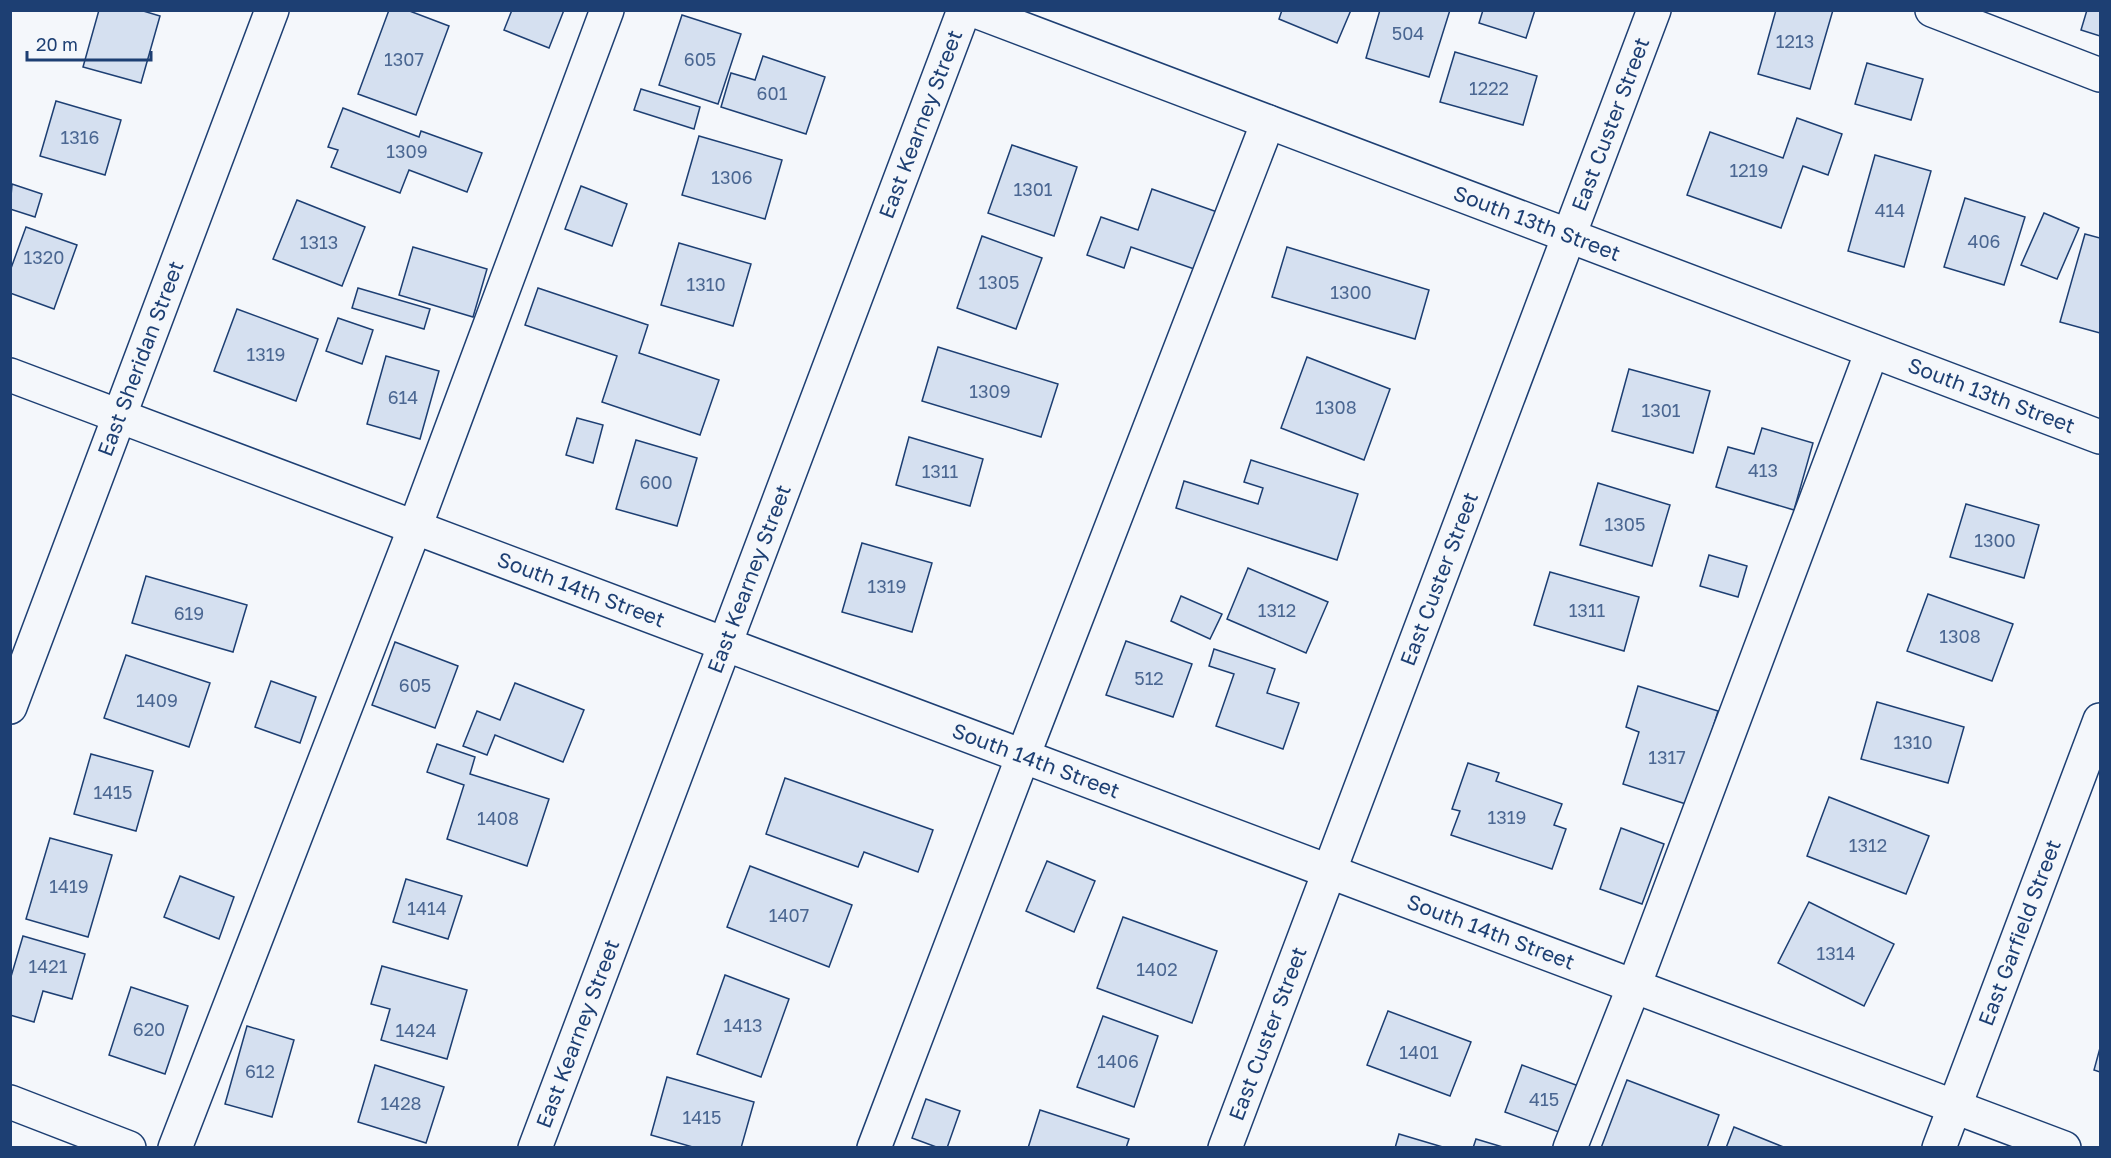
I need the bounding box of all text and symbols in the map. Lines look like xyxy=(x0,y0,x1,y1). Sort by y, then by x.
house number: 504 xyxy=(1392,22,1424,44)
scale bar xyxy=(27,24,152,62)
street label: East Kearney Street xyxy=(873,26,967,222)
house number: 1213 xyxy=(1776,30,1814,52)
text: 20 m xyxy=(36,33,78,55)
street label: East Custer Street xyxy=(1565,33,1655,214)
house number: 1307 xyxy=(384,48,424,70)
house number: 605 xyxy=(684,48,716,70)
house number: 1222 xyxy=(1469,77,1509,99)
house number: 601 xyxy=(757,82,788,104)
house number: 1316 xyxy=(61,126,99,148)
house number: 1309 xyxy=(386,140,428,162)
house number: 1219 xyxy=(1730,159,1768,181)
house number: 1306 xyxy=(711,166,753,188)
house number: 1301 xyxy=(1013,178,1053,200)
street label: South 13th Street xyxy=(1450,179,1624,266)
house number: 414 xyxy=(1875,199,1905,221)
house number: 406 xyxy=(1967,230,2001,252)
house number: 1313 xyxy=(300,231,338,253)
house number: 1320 xyxy=(24,246,64,268)
street label: East Sheridan Street xyxy=(91,257,189,460)
house number: 1305 xyxy=(979,271,1019,293)
house number: 1310 xyxy=(686,273,726,295)
house number: 1300 xyxy=(1330,281,1372,303)
house number: 1319 xyxy=(247,343,285,365)
street label: South 13th Street xyxy=(1905,351,2079,438)
house number: 1309 xyxy=(969,380,1011,402)
house number: 614 xyxy=(388,386,418,408)
house number: 1308 xyxy=(1315,396,1357,418)
house number: 1301 xyxy=(1641,399,1681,421)
house number: 413 xyxy=(1748,459,1778,481)
house number: 1311 xyxy=(922,460,959,482)
house number: 600 xyxy=(639,471,673,493)
street label: East Kearney Street xyxy=(701,481,796,677)
street label: East Custer Street xyxy=(1394,488,1483,669)
house number: 1305 xyxy=(1605,513,1645,535)
house number: 1300 xyxy=(1974,529,2016,551)
street label: South 14th Street xyxy=(494,546,669,632)
house number: 1319 xyxy=(868,575,906,597)
house number: 1312 xyxy=(1258,599,1296,621)
house number: 1311 xyxy=(1569,599,1606,621)
house number: 619 xyxy=(174,602,204,624)
house number: 1308 xyxy=(1939,625,1981,647)
house number: 512 xyxy=(1134,667,1164,689)
house number: 605 xyxy=(399,674,431,696)
house number: 1409 xyxy=(136,689,178,711)
street label: South 14th Street xyxy=(949,717,1124,803)
house number: 1310 xyxy=(1893,731,1933,753)
house number: 1317 xyxy=(1648,746,1686,768)
house number: 1415 xyxy=(94,781,132,803)
house number: 1319 xyxy=(1488,806,1526,828)
house number: 1408 xyxy=(477,807,519,829)
house number: 1312 xyxy=(1849,834,1887,856)
street label: East Garfield Street xyxy=(1972,836,2066,1029)
house number: 1419 xyxy=(49,875,89,897)
street label: South 14th Street xyxy=(1403,888,1578,975)
house number: 1414 xyxy=(407,897,447,919)
house number: 1407 xyxy=(769,904,809,926)
street label: East Kearney Street xyxy=(530,936,624,1131)
house number: 1314 xyxy=(1817,942,1855,964)
street label: East Custer Street xyxy=(1223,943,1312,1124)
house number: 1421 xyxy=(29,955,68,977)
house number: 1402 xyxy=(1136,958,1178,980)
house number: 1413 xyxy=(724,1014,762,1036)
house number: 620 xyxy=(133,1018,165,1040)
house number: 1424 xyxy=(395,1019,437,1041)
house number: 1401 xyxy=(1399,1041,1439,1063)
house number: 1406 xyxy=(1097,1050,1139,1072)
house number: 612 xyxy=(245,1060,275,1082)
house number: 415 xyxy=(1529,1088,1559,1110)
house number: 1428 xyxy=(380,1092,422,1114)
house number: 1415 xyxy=(683,1106,721,1128)

